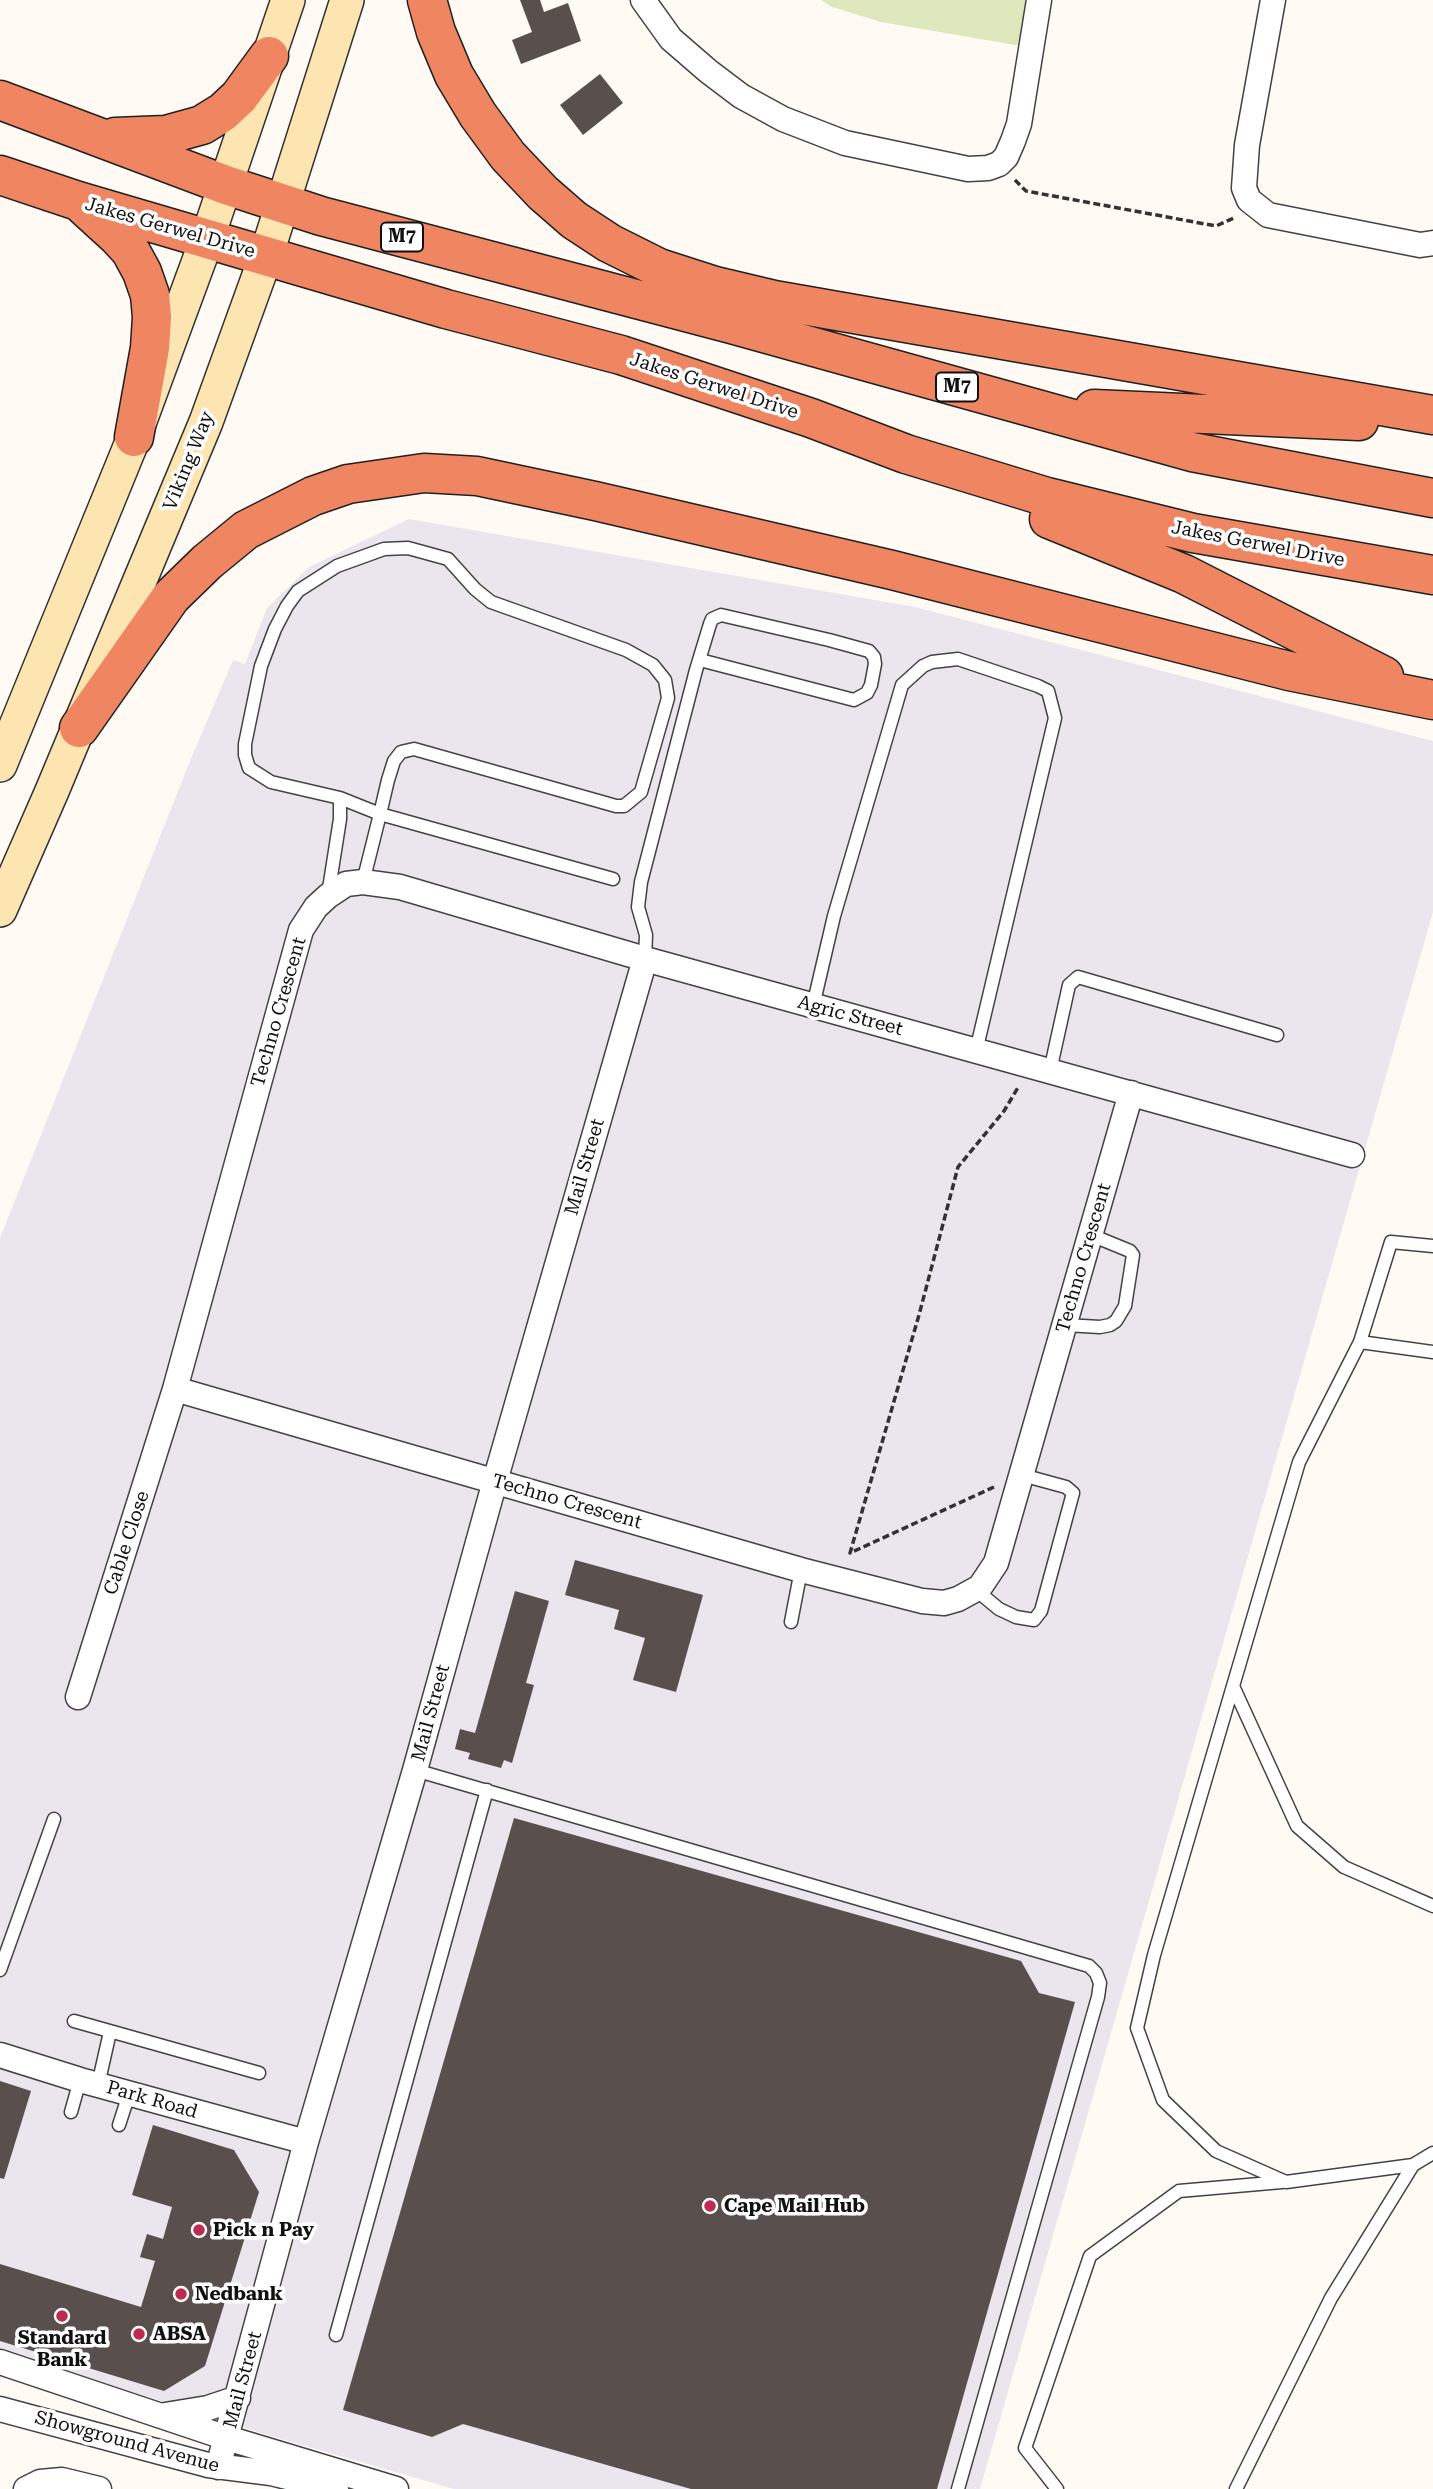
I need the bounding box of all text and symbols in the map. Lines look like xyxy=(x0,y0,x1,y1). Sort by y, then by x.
street label: Jakes Gerwel Drive xyxy=(82,193,258,263)
road number: M7 xyxy=(381,222,423,251)
street label: Jakes Gerwel Drive xyxy=(627,348,801,424)
road number: M7 xyxy=(936,372,978,402)
street label: Viking Way xyxy=(159,408,219,514)
street label: Jakes Gerwel Drive xyxy=(1169,516,1347,572)
street label: Techno Crescent xyxy=(247,934,311,1090)
street label: Agric Street xyxy=(795,991,905,1041)
street label: Mail Street xyxy=(560,1116,610,1218)
street label: Techno Crescent xyxy=(1052,1180,1116,1336)
street label: Techno Crescent xyxy=(489,1470,645,1534)
street label: Cable Close xyxy=(100,1488,154,1598)
street label: Mail Street xyxy=(407,1662,455,1764)
street label: Park Road xyxy=(104,2076,200,2124)
place label: Cape Mail Hub xyxy=(724,2195,865,2217)
marker: Cape Mail Hub xyxy=(702,2198,718,2214)
place label: Pick n Pay xyxy=(213,2219,314,2241)
marker: Pick n Pay xyxy=(191,2222,207,2238)
place label: Nedbank xyxy=(195,2283,283,2305)
marker: Nedbank xyxy=(173,2286,189,2302)
marker: Standard Bank xyxy=(54,2308,70,2324)
place label: ABSA xyxy=(153,2323,206,2345)
marker: ABSA xyxy=(131,2326,147,2342)
place label: Standard Bank xyxy=(18,2327,106,2371)
street label: Mail Street xyxy=(219,2329,267,2431)
street label: Showground Avenue xyxy=(32,2406,222,2478)

